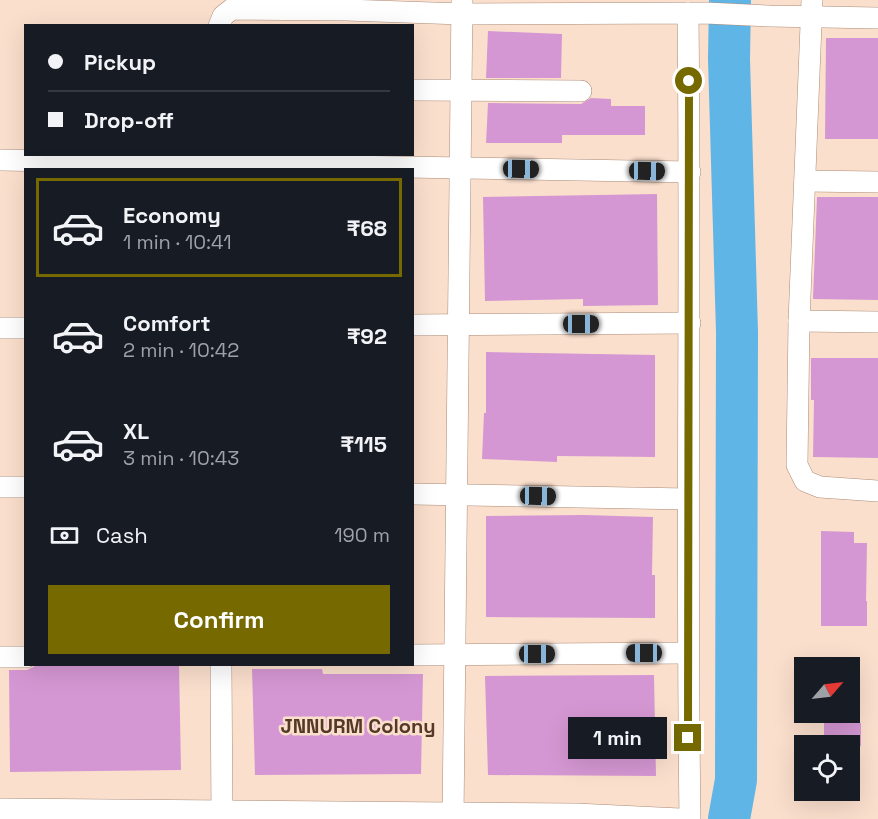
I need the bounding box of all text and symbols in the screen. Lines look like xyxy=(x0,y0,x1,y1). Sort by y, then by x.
text: Pickup xyxy=(84,48,156,76)
route start xyxy=(675,67,702,94)
text: Drop-off xyxy=(84,106,174,134)
car xyxy=(503,160,539,178)
car xyxy=(629,162,665,180)
icon: car xyxy=(51,201,105,255)
text: Economy xyxy=(123,201,221,229)
text: ₹68 xyxy=(347,214,387,242)
text: 1 min · 10:41 xyxy=(123,229,232,255)
icon: car xyxy=(51,309,105,363)
text: Comfort xyxy=(123,309,211,337)
car xyxy=(563,315,599,333)
text: ₹92 xyxy=(347,322,387,350)
text: 2 min · 10:42 xyxy=(123,337,239,363)
icon: car xyxy=(51,417,105,471)
text: XL xyxy=(123,417,149,445)
text: ₹115 xyxy=(340,430,387,458)
text: 3 min · 10:43 xyxy=(123,445,239,471)
car xyxy=(520,487,556,505)
icon: cash xyxy=(48,519,81,552)
text: Cash xyxy=(96,521,148,549)
text: 190 m xyxy=(334,522,390,548)
button: Confirm xyxy=(48,585,390,654)
car xyxy=(626,644,662,662)
car xyxy=(519,645,555,663)
north arrow xyxy=(794,657,860,723)
map controls xyxy=(794,657,860,801)
district label: JNNURM Colony xyxy=(281,713,435,739)
callout: 1 min xyxy=(568,717,667,759)
route end xyxy=(674,724,701,751)
text: 1 min xyxy=(593,725,642,751)
button: locate xyxy=(794,735,860,801)

